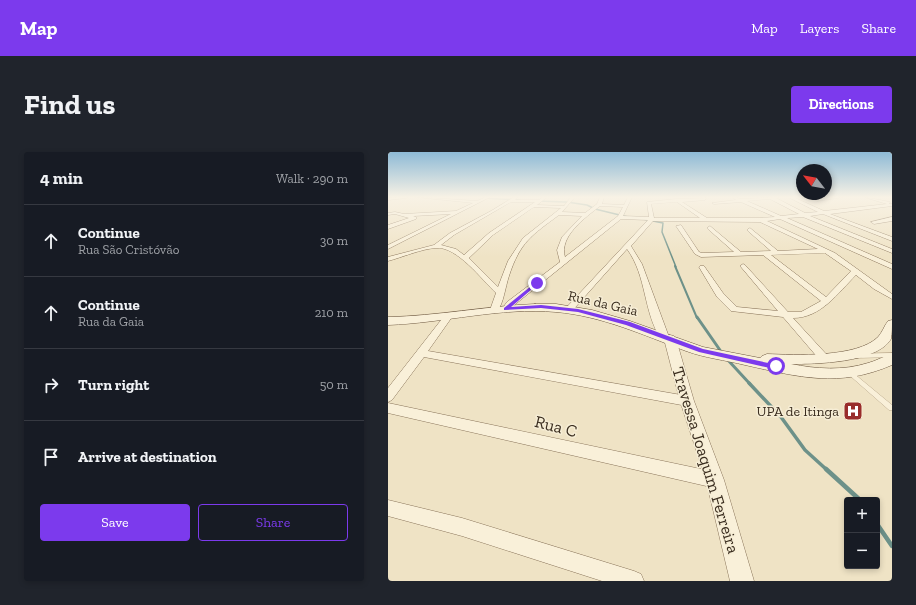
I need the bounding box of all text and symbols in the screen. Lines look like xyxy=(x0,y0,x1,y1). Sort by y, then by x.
text: Map xyxy=(20,17,57,40)
text: Map xyxy=(751,20,778,37)
text: Layers xyxy=(800,20,839,37)
text: Share xyxy=(861,20,896,37)
button: Directions xyxy=(791,86,892,123)
text: Find us xyxy=(24,88,115,121)
north arrow xyxy=(796,164,832,200)
text: 4 min xyxy=(40,168,83,188)
text: Walk · 290 m xyxy=(276,171,348,186)
text: Continue xyxy=(78,224,140,242)
icon: ahead xyxy=(40,230,62,252)
text: 30 m xyxy=(320,233,348,248)
text: Rua São Cristóvão xyxy=(78,242,179,257)
route end xyxy=(528,274,546,292)
street label: Rua da Gaia xyxy=(566,287,640,320)
text: Continue xyxy=(78,296,140,314)
icon: ahead xyxy=(40,302,62,324)
text: 210 m xyxy=(315,305,348,320)
text: Rua da Gaia xyxy=(78,314,144,329)
route start xyxy=(767,357,785,375)
street label: Travessa Joaquim Ferreira xyxy=(668,364,744,556)
icon: right xyxy=(40,374,62,396)
text: Turn right xyxy=(78,376,149,394)
text: 50 m xyxy=(320,377,348,392)
hospital icon: UPA de Itinga xyxy=(842,400,864,422)
place label: UPA de Itinga xyxy=(757,403,839,420)
street label: Rua C xyxy=(533,411,579,441)
icon: arrive xyxy=(40,446,62,468)
text: Arrive at destination xyxy=(78,448,217,466)
map controls xyxy=(844,497,880,569)
button: + xyxy=(844,497,880,533)
button: Save xyxy=(40,504,190,541)
button: Share xyxy=(198,504,348,541)
button: − xyxy=(844,533,880,569)

